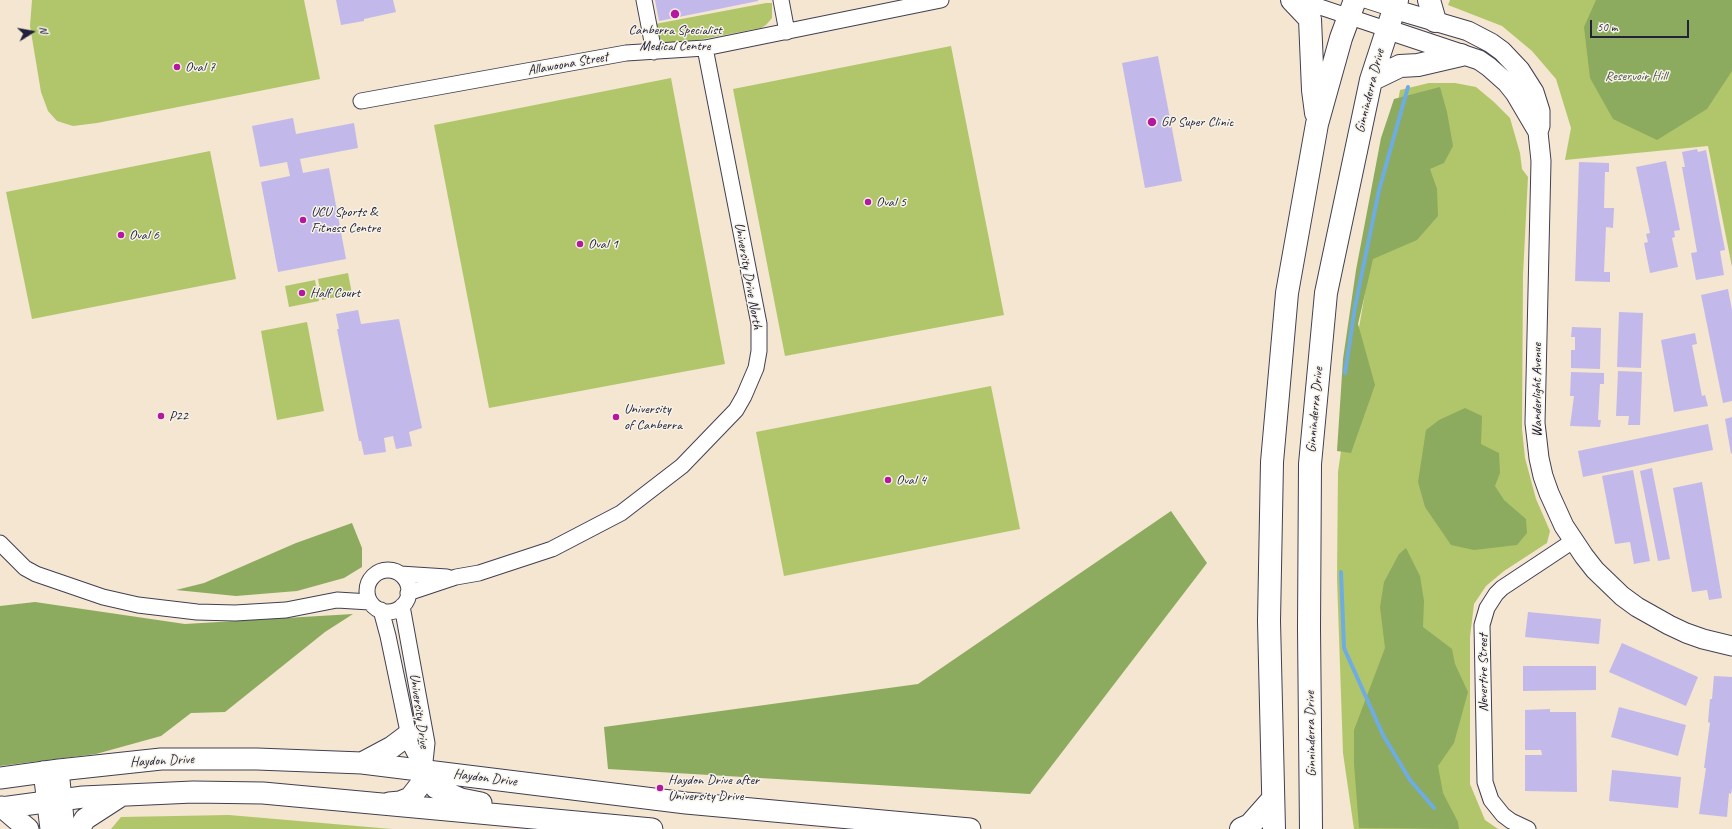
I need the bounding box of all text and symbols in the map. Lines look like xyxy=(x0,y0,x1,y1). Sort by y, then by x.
marker: Canberra Specialist Medical Centre xyxy=(669,8,681,20)
north arrow xyxy=(12,12,52,52)
scale bar xyxy=(1592,12,1691,38)
text: 50 m xyxy=(1597,19,1617,35)
place label: Canberra Specialist Medical Centre xyxy=(628,22,722,54)
text: N xyxy=(36,25,51,34)
street label: Ginninderra Drive xyxy=(1351,47,1389,135)
street label: Allawoona Street xyxy=(527,49,609,79)
place label: Oval 7 xyxy=(185,59,215,75)
marker: Oval 7 xyxy=(172,62,182,72)
park label: Reservoir Hill xyxy=(1605,68,1667,84)
place label: GP Super Clinic xyxy=(1161,114,1234,130)
marker: GP Super Clinic xyxy=(1146,116,1158,128)
place label: Oval 5 xyxy=(876,194,906,210)
marker: Oval 5 xyxy=(863,197,873,207)
place label: UCU Sports & Fitness Centre xyxy=(311,204,380,236)
marker: UCU Sports & Fitness Centre xyxy=(298,215,308,225)
street label: University Drive North xyxy=(730,221,766,331)
place label: Oval 6 xyxy=(129,227,159,243)
marker: Oval 6 xyxy=(116,230,126,240)
place label: Oval 1 xyxy=(588,236,618,252)
marker: Oval 1 xyxy=(575,239,585,249)
place label: Half Court xyxy=(310,285,360,301)
marker: Half Court xyxy=(297,288,307,298)
street label: Wanderlight Avenue xyxy=(1529,343,1545,437)
street label: Ginninderra Drive xyxy=(1303,366,1327,454)
place label: University of Canberra xyxy=(624,401,682,434)
place label: P22 xyxy=(169,408,188,424)
marker: P22 xyxy=(156,411,166,421)
marker: University of Canberra xyxy=(611,412,621,422)
place label: Oval 4 xyxy=(896,472,926,488)
marker: Oval 4 xyxy=(883,475,893,485)
street label: Nevertire Street xyxy=(1475,634,1491,712)
street label: University Drive xyxy=(405,673,433,749)
street label: Ginninderra Drive xyxy=(1302,691,1320,777)
street label: Haydon Drive xyxy=(130,751,194,771)
street label: Haydon Drive xyxy=(452,766,518,790)
place label: Haydon Drive after University Drive xyxy=(668,772,759,804)
marker: Haydon Drive after University Drive xyxy=(655,783,665,793)

